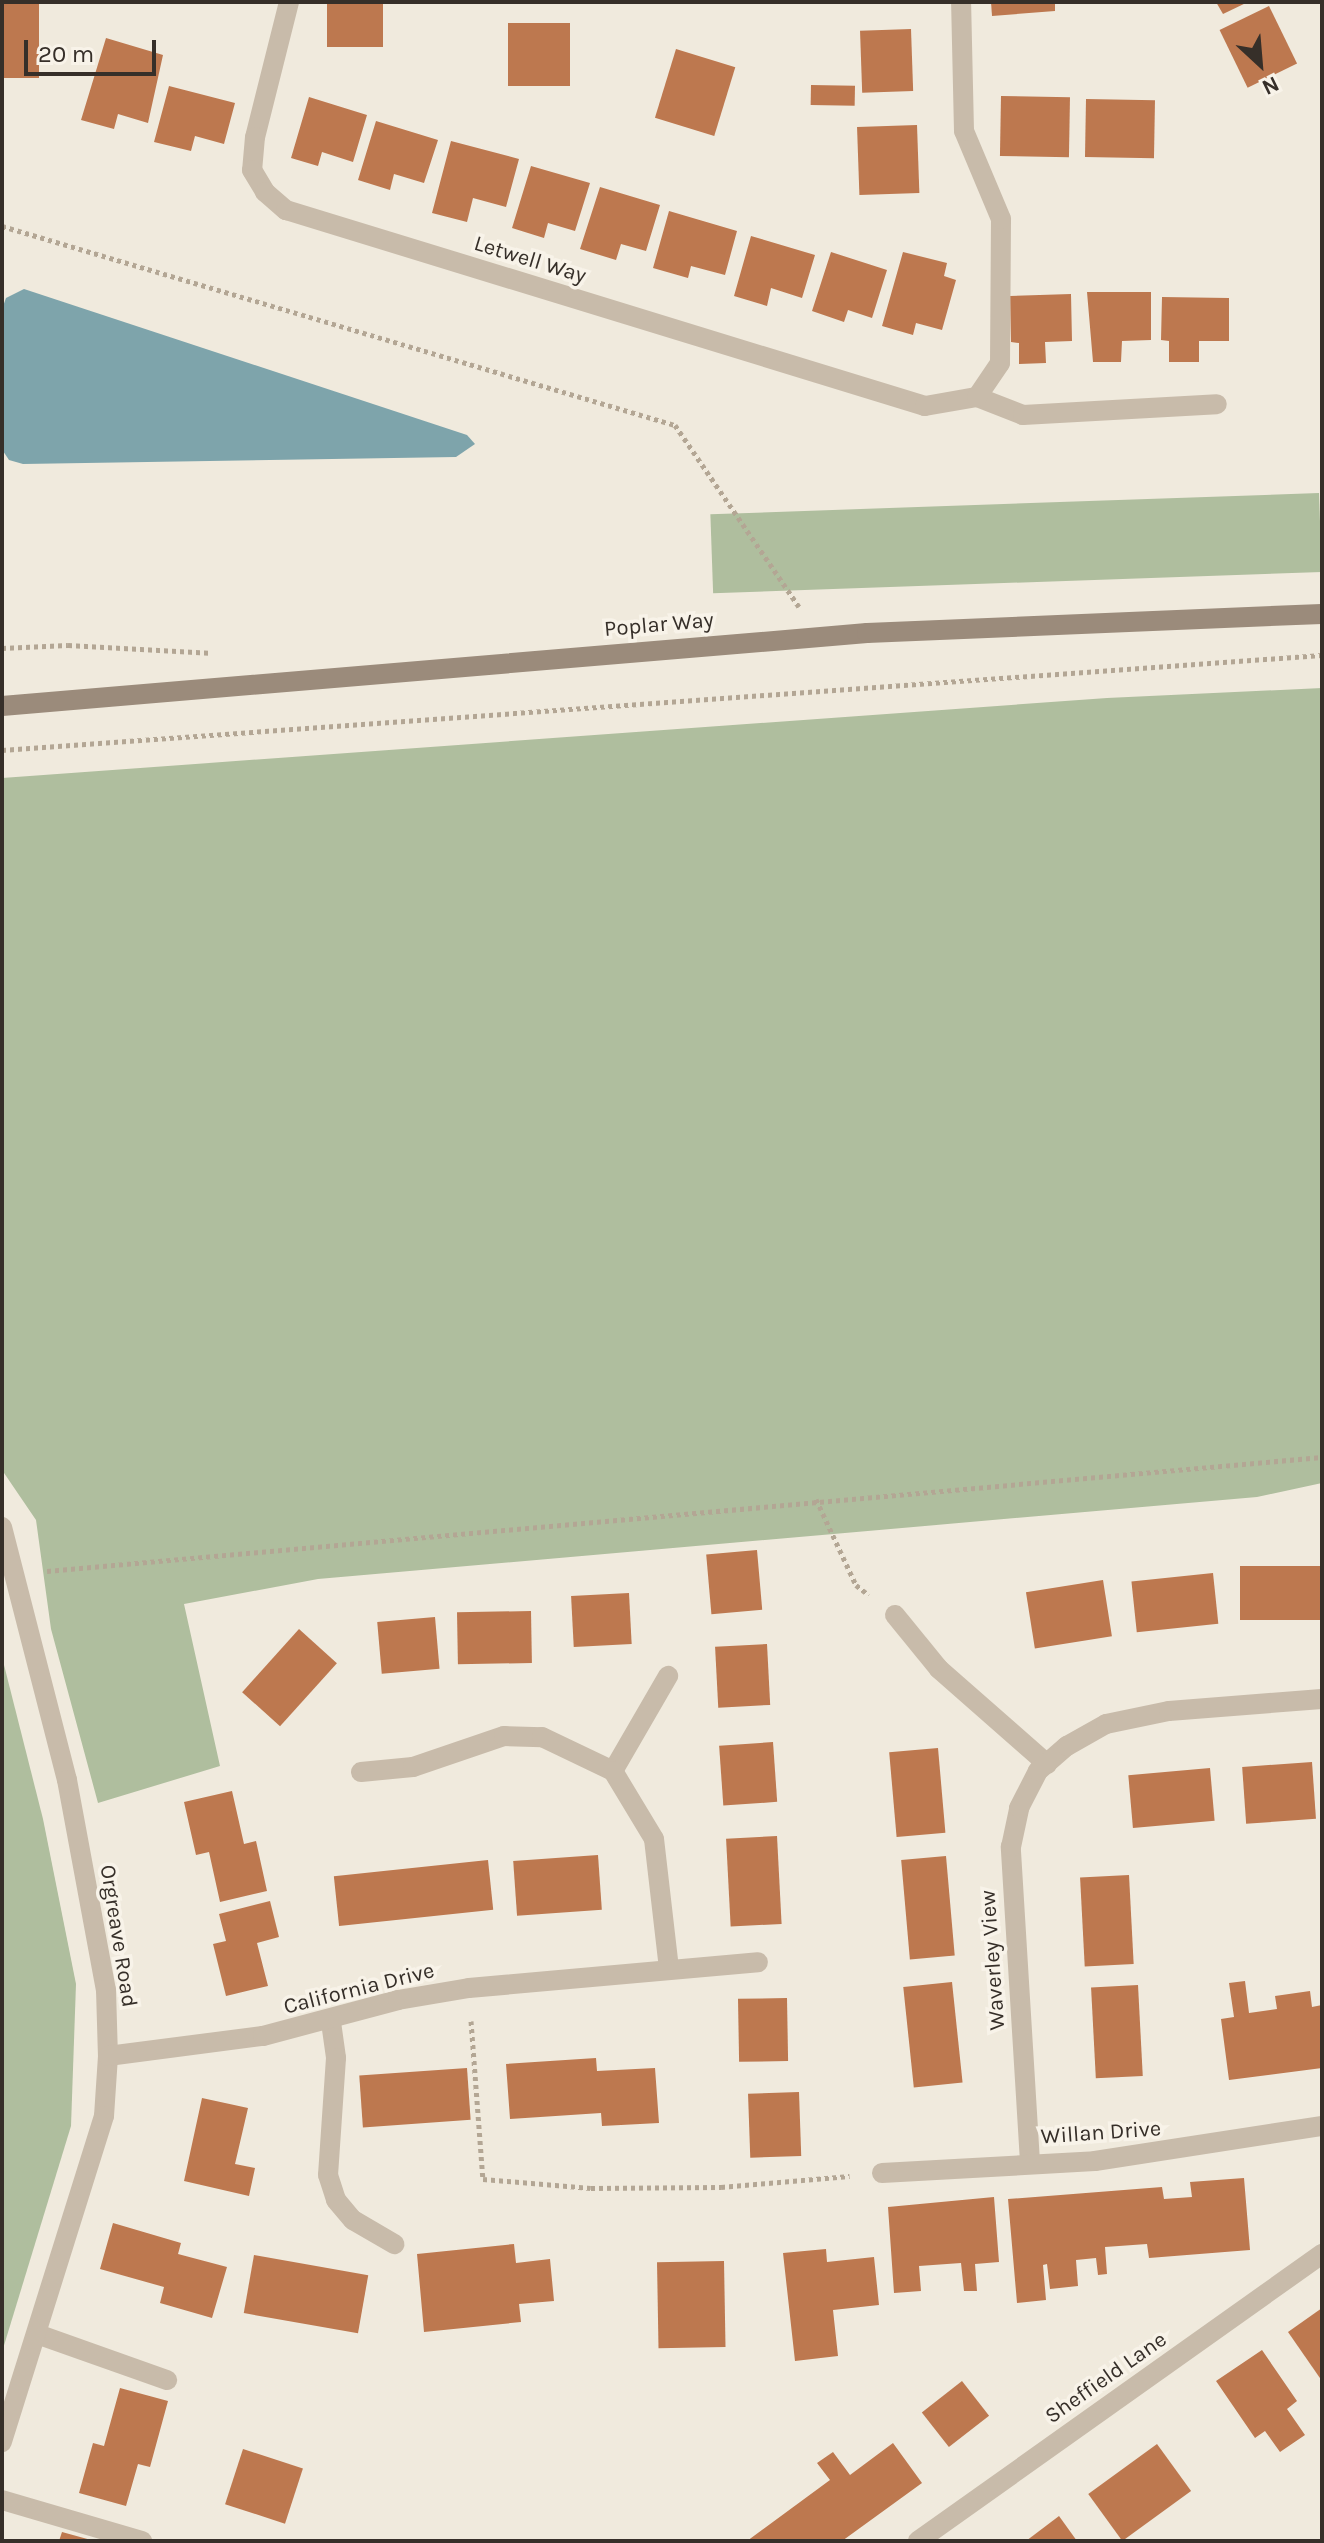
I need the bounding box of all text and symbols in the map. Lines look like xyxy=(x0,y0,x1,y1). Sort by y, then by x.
scale bar xyxy=(28,24,160,74)
north arrow xyxy=(1220,24,1300,104)
text: 20 m xyxy=(38,40,94,68)
text: N xyxy=(1258,70,1283,101)
street label: Letwell Way xyxy=(471,230,589,290)
street label: Poplar Way xyxy=(603,607,715,643)
street label: Orgreave Road xyxy=(94,1863,142,2009)
street label: Waverley View xyxy=(975,1889,1011,2031)
street label: California Drive xyxy=(281,1958,437,2020)
street label: Willan Drive xyxy=(1040,2116,1162,2150)
street label: Sheffield Lane xyxy=(1040,2326,1172,2430)

